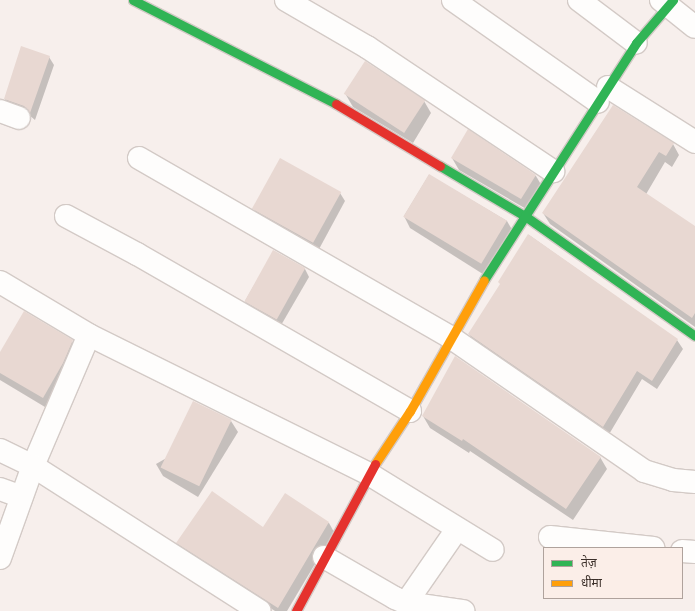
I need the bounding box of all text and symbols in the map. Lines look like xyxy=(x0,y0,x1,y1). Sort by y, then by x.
legend xyxy=(543,547,683,599)
text: तेज़ xyxy=(581,554,597,572)
text: धीमा xyxy=(581,574,602,592)

